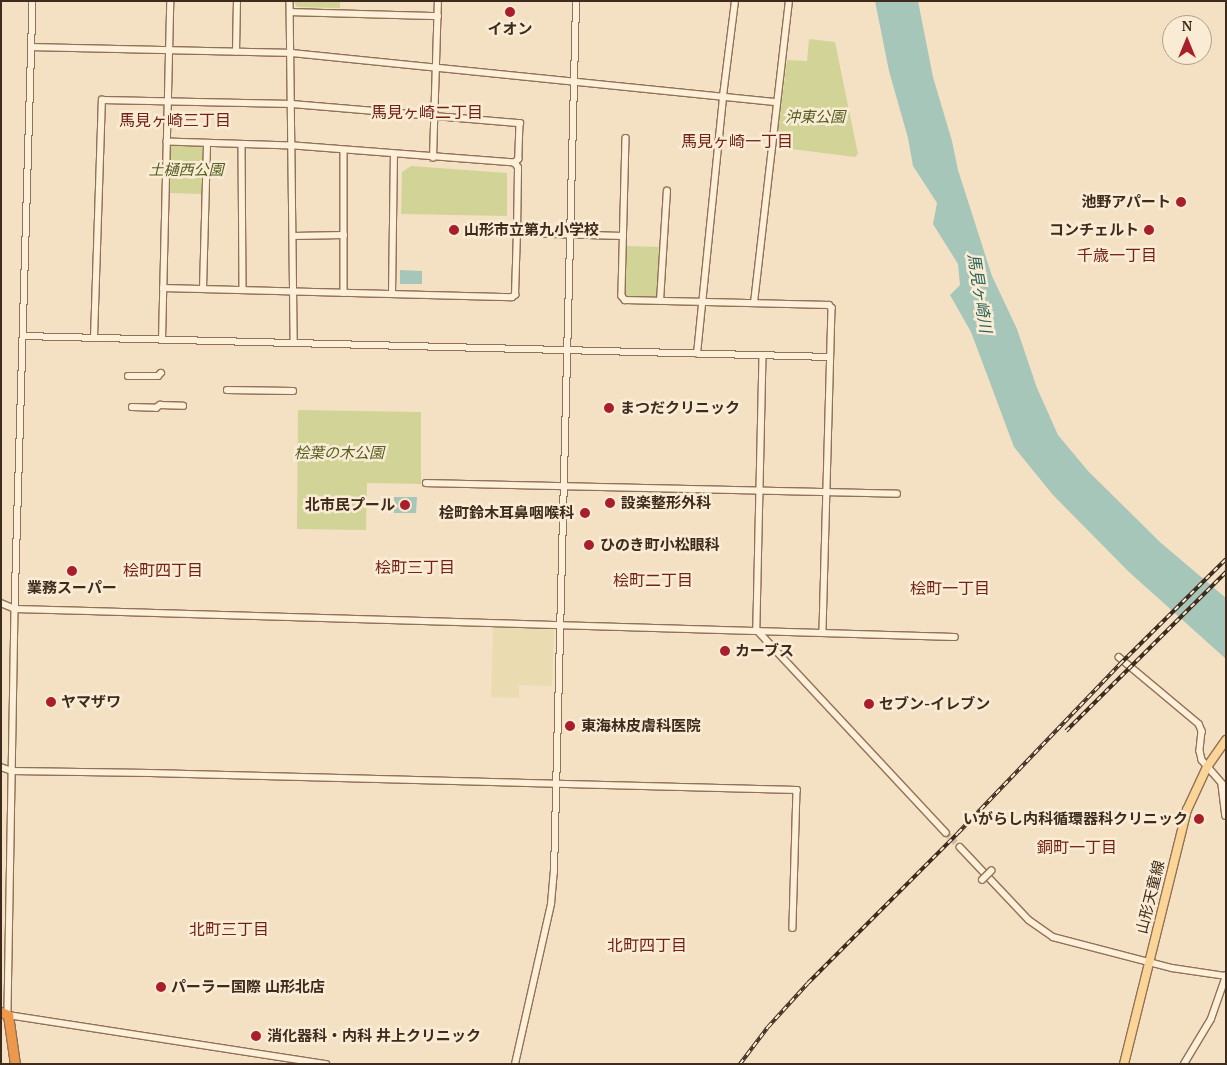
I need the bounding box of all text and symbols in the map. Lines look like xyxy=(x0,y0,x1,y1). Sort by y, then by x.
marker: イオン xyxy=(504,6,516,18)
north arrow xyxy=(1162,15,1212,65)
text: N xyxy=(1182,16,1192,35)
place label: イオン xyxy=(488,20,532,38)
district label: 馬見ヶ崎二丁目 xyxy=(371,102,483,122)
park label: 沖東公園 xyxy=(785,108,845,126)
district label: 馬見ヶ崎三丁目 xyxy=(119,110,231,130)
district label: 馬見ヶ崎一丁目 xyxy=(681,131,793,151)
park label: 土樋西公園 xyxy=(149,161,223,179)
place label: 池野アパート xyxy=(1081,193,1171,211)
marker: 池野アパート xyxy=(1175,196,1187,208)
place label: 山形市立第九小学校 xyxy=(464,221,599,239)
place label: コンチェルト xyxy=(1049,221,1139,239)
marker: 山形市立第九小学校 xyxy=(448,224,460,236)
marker: コンチェルト xyxy=(1143,224,1155,236)
district label: 千歳一丁目 xyxy=(1077,245,1157,265)
water label: 馬見ヶ崎川 xyxy=(964,252,996,334)
place label: まつだクリニック xyxy=(620,399,740,417)
marker: まつだクリニック xyxy=(602,401,616,415)
park label: 桧葉の木公園 xyxy=(294,444,384,462)
place label: 設楽整形外科 xyxy=(621,494,711,512)
place label: 北市民プール xyxy=(305,496,395,514)
marker: 設楽整形外科 xyxy=(603,496,617,510)
marker: 北市民プール xyxy=(399,499,411,511)
place label: 桧町鈴木耳鼻咽喉科 xyxy=(439,504,574,522)
marker: 桧町鈴木耳鼻咽喉科 xyxy=(578,506,592,520)
place label: ひのき町小松眼科 xyxy=(600,536,720,554)
marker: ひのき町小松眼科 xyxy=(582,538,596,552)
district label: 桧町三丁目 xyxy=(375,557,455,577)
district label: 桧町四丁目 xyxy=(123,560,203,580)
marker: 業務スーパー xyxy=(66,565,78,577)
district label: 桧町二丁目 xyxy=(613,570,693,590)
district label: 桧町一丁目 xyxy=(910,578,990,598)
place label: 業務スーパー xyxy=(27,579,117,597)
place label: カーブス xyxy=(735,642,795,660)
marker: カーブス xyxy=(719,645,731,657)
place label: ヤマザワ xyxy=(61,693,121,711)
place label: セブン-イレブン xyxy=(879,695,990,713)
marker: ヤマザワ xyxy=(45,696,57,708)
marker: セブン-イレブン xyxy=(863,698,875,710)
place label: 東海林皮膚科医院 xyxy=(581,717,701,735)
marker: 東海林皮膚科医院 xyxy=(563,719,577,733)
place label: いがらし内科循環器科クリニック xyxy=(963,810,1188,828)
marker: いがらし内科循環器科クリニック xyxy=(1192,812,1206,826)
district label: 銅町一丁目 xyxy=(1037,837,1117,857)
street label: 山形天童線 xyxy=(1132,858,1168,936)
district label: 北町三丁目 xyxy=(189,919,269,939)
district label: 北町四丁目 xyxy=(607,935,687,955)
place label: パーラー国際 山形北店 xyxy=(171,978,325,996)
marker: パーラー国際 山形北店 xyxy=(155,981,167,993)
place label: 消化器科・内科 井上クリニック xyxy=(267,1027,481,1045)
marker: 消化器科・内科 井上クリニック xyxy=(249,1029,263,1043)

